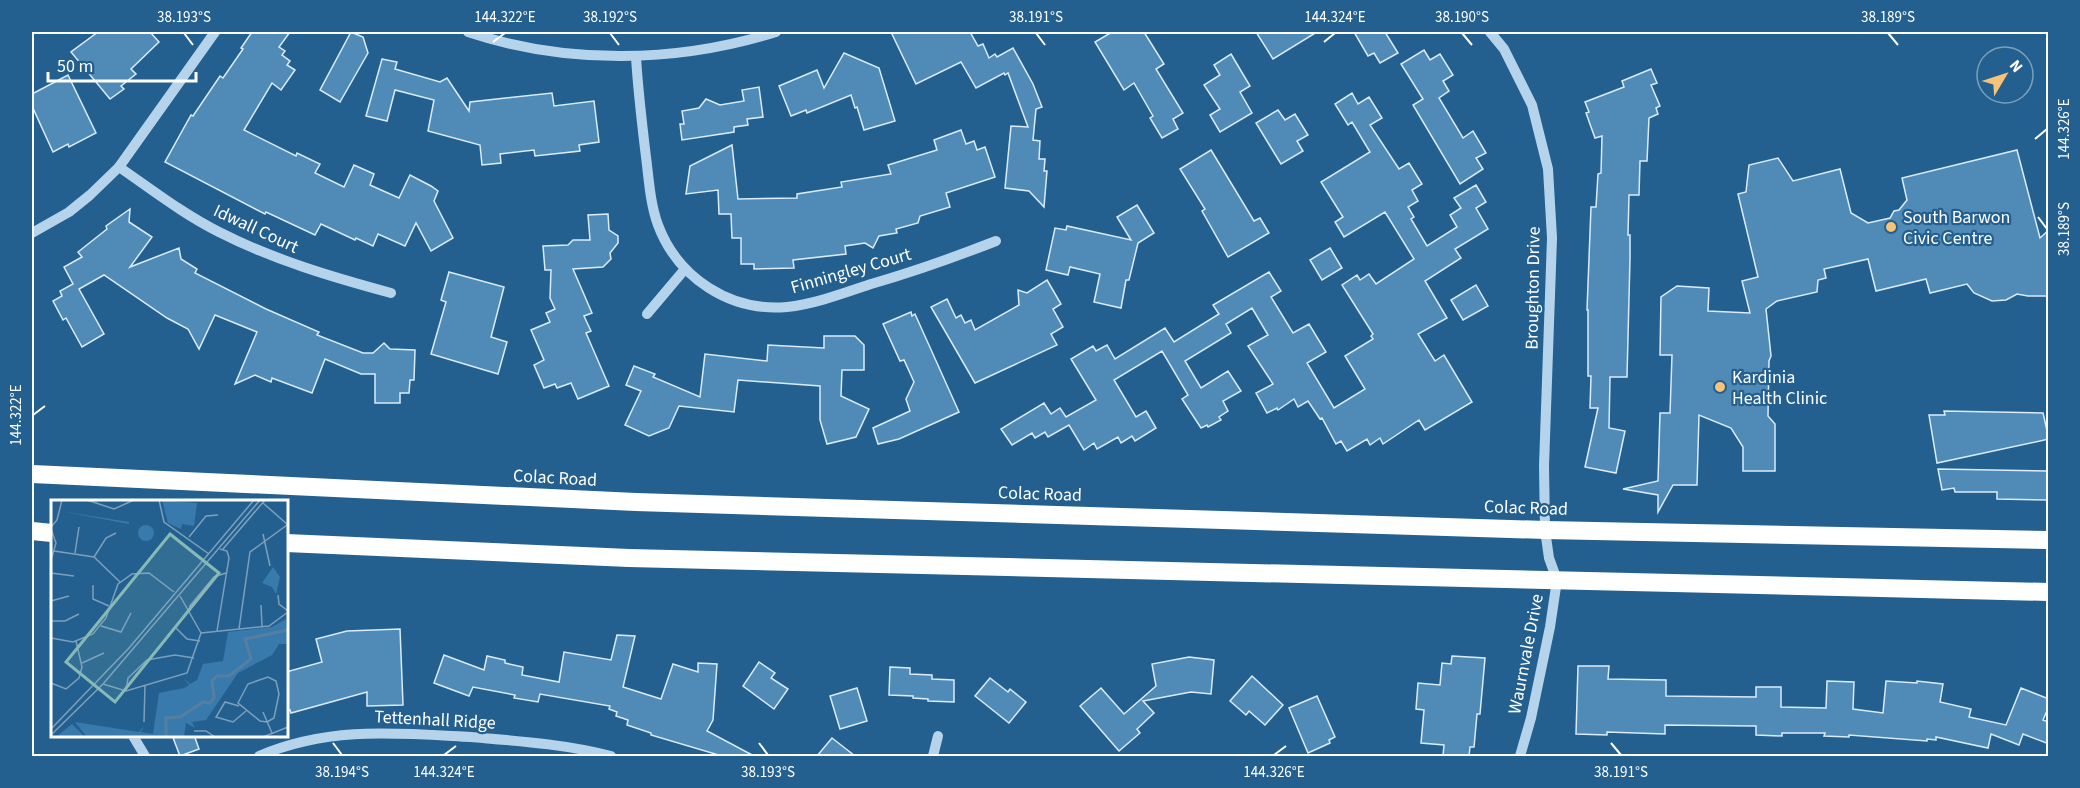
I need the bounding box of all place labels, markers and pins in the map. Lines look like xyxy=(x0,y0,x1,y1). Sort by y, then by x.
place label: South Barwon Civic Centre xyxy=(1903,205,2010,251)
marker: South Barwon Civic Centre xyxy=(1884,220,1898,234)
place label: Kardinia Health Clinic xyxy=(1732,365,1827,411)
marker: Kardinia Health Clinic xyxy=(1713,380,1727,394)

